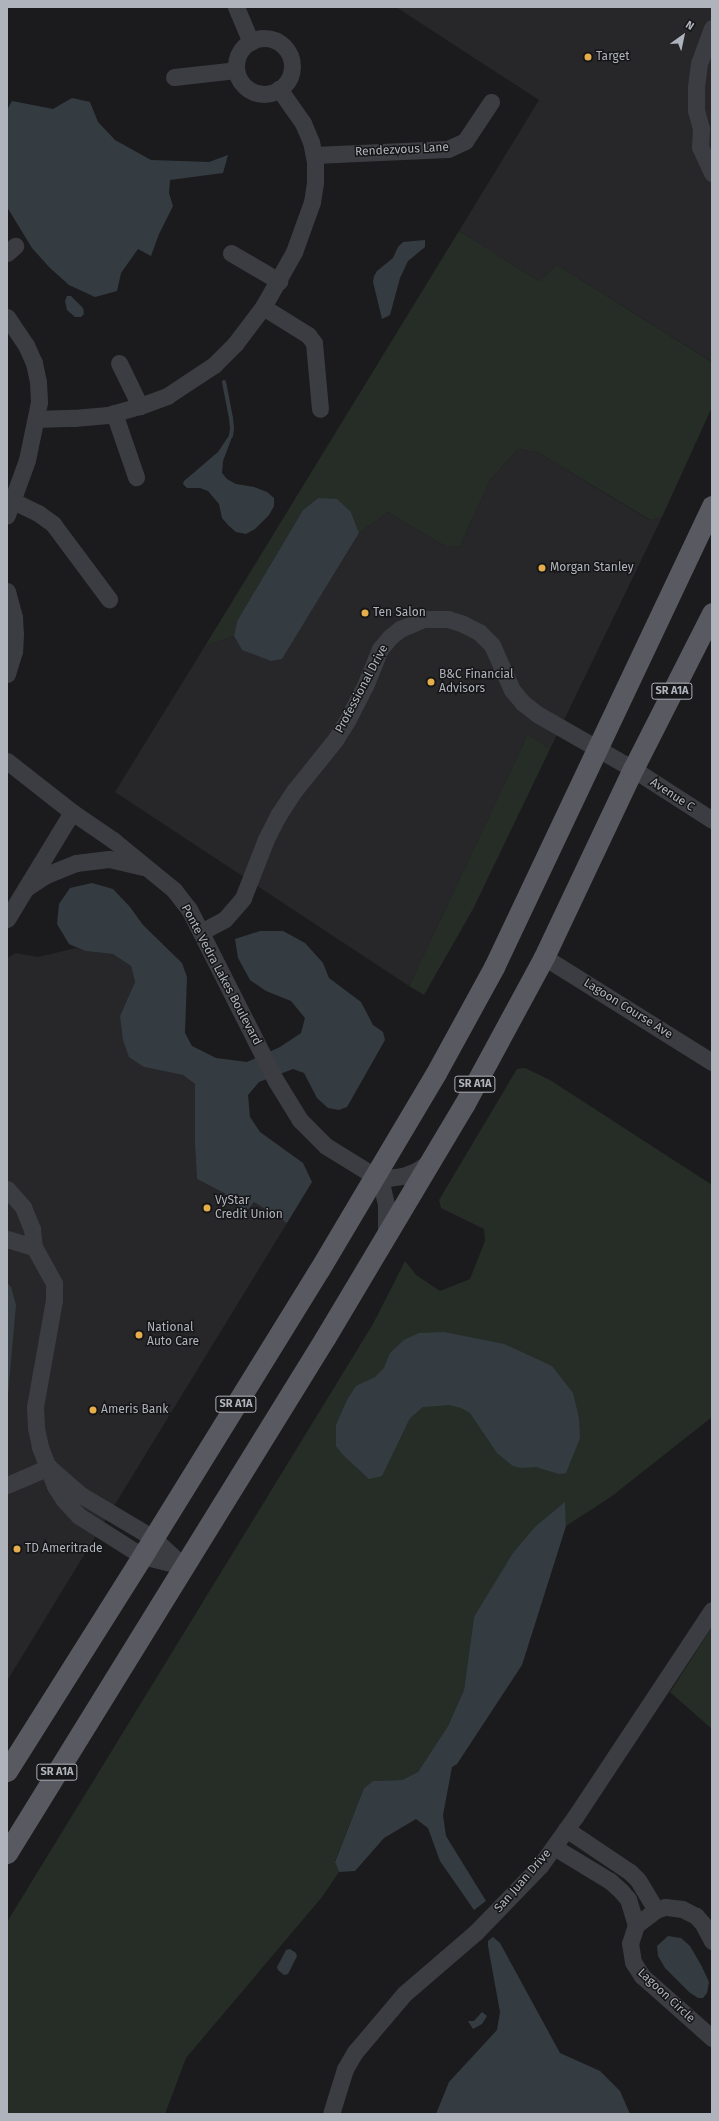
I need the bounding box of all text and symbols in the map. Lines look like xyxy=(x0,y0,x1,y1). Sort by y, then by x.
north arrow xyxy=(663,16,703,56)
text: N xyxy=(683,18,696,33)
place label: Target xyxy=(596,50,630,64)
marker: Target xyxy=(583,52,593,62)
street label: Rendezvous Lane xyxy=(355,140,449,160)
place label: Morgan Stanley xyxy=(550,561,634,575)
marker: Morgan Stanley xyxy=(537,563,547,573)
place label: Ten Salon xyxy=(373,606,426,620)
marker: Ten Salon xyxy=(360,608,370,618)
street label: Professional Drive xyxy=(333,642,391,736)
place label: B&C Financial Advisors xyxy=(439,668,513,696)
marker: B&C Financial Advisors xyxy=(426,677,436,687)
road number: SR A1A xyxy=(651,682,693,700)
street label: Avenue C xyxy=(647,775,697,815)
street label: Ponte Vedra Lakes Boulevard xyxy=(178,902,264,1048)
street label: Lagoon Course Ave xyxy=(581,976,675,1042)
road number: SR A1A xyxy=(454,1075,496,1093)
place label: VyStar Credit Union xyxy=(215,1194,283,1222)
marker: VyStar Credit Union xyxy=(202,1203,212,1213)
place label: National Auto Care xyxy=(147,1321,199,1349)
marker: National Auto Care xyxy=(134,1330,144,1340)
road number: SR A1A xyxy=(215,1395,257,1413)
place label: Ameris Bank xyxy=(101,1403,168,1417)
marker: Ameris Bank xyxy=(88,1405,98,1415)
place label: TD Ameritrade xyxy=(25,1542,103,1556)
marker: TD Ameritrade xyxy=(12,1544,22,1554)
road number: SR A1A xyxy=(36,1763,78,1781)
street label: San Juan Drive xyxy=(492,1847,554,1915)
street label: Lagoon Circle xyxy=(635,1966,697,2026)

